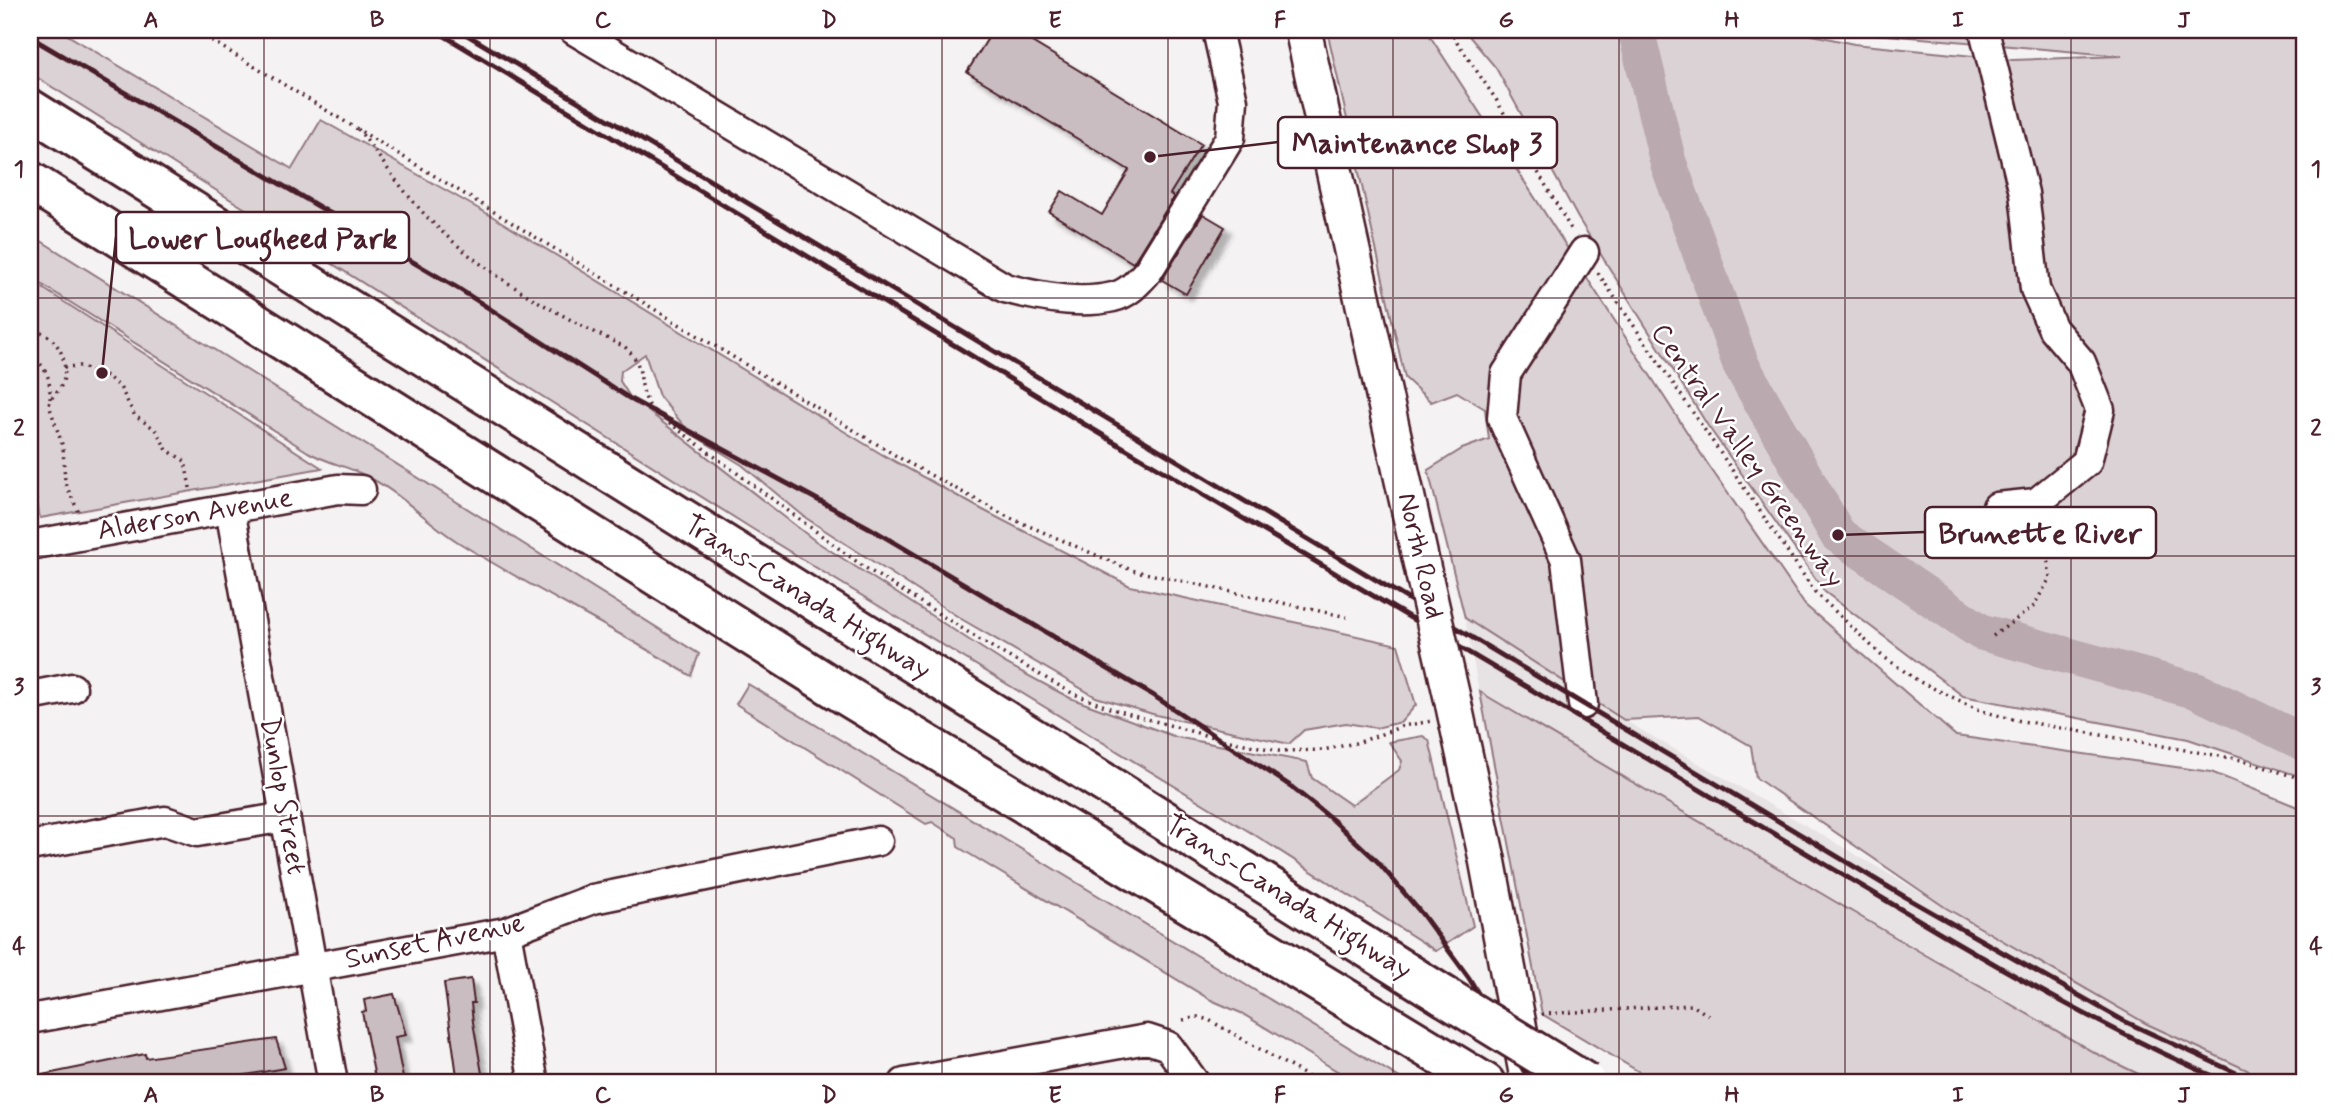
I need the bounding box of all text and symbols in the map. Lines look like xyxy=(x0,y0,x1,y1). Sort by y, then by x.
text: A xyxy=(143,6,159,36)
text: B xyxy=(370,6,385,36)
text: C xyxy=(595,6,612,36)
text: D xyxy=(821,6,837,36)
text: E xyxy=(1048,6,1062,36)
text: F xyxy=(1274,6,1286,36)
text: G xyxy=(1498,6,1514,36)
text: H xyxy=(1724,6,1740,36)
text: I xyxy=(1952,6,1964,36)
text: J xyxy=(2177,6,2191,36)
callout: Maintenance Shop 3 xyxy=(1278,117,1557,168)
text: Maintenance Shop 3 xyxy=(1292,125,1543,164)
text: 1 xyxy=(14,155,24,185)
text: 1 xyxy=(2311,155,2321,185)
callout: Lower Lougheed Park xyxy=(116,212,409,263)
text: Lower Lougheed Park xyxy=(129,220,397,263)
street label: Central Valley Greenway xyxy=(1642,317,1852,595)
text: 2 xyxy=(13,414,25,444)
text: 2 xyxy=(2310,414,2322,444)
street label: Alderson Avenue xyxy=(95,480,295,550)
street label: North Road xyxy=(1388,489,1452,623)
street label: Trans-Canada Highway xyxy=(675,507,938,692)
callout: Brunette River xyxy=(1925,507,2156,558)
text: Brunette River xyxy=(1938,515,2143,554)
text: 3 xyxy=(14,673,25,703)
text: 3 xyxy=(2311,673,2322,703)
street label: Dunlop Street xyxy=(250,714,314,878)
street label: Trans-Canada Highway xyxy=(1156,807,1419,992)
street label: Sunset Avenue xyxy=(342,905,528,979)
text: 4 xyxy=(12,932,26,962)
text: 4 xyxy=(2309,932,2323,962)
text: A xyxy=(143,1081,159,1111)
text: B xyxy=(370,1081,385,1111)
text: C xyxy=(595,1081,612,1111)
text: D xyxy=(821,1081,837,1111)
text: E xyxy=(1048,1081,1062,1111)
text: F xyxy=(1274,1081,1286,1111)
text: G xyxy=(1498,1081,1514,1111)
text: H xyxy=(1724,1081,1740,1111)
text: I xyxy=(1952,1081,1964,1111)
text: J xyxy=(2177,1081,2191,1111)

